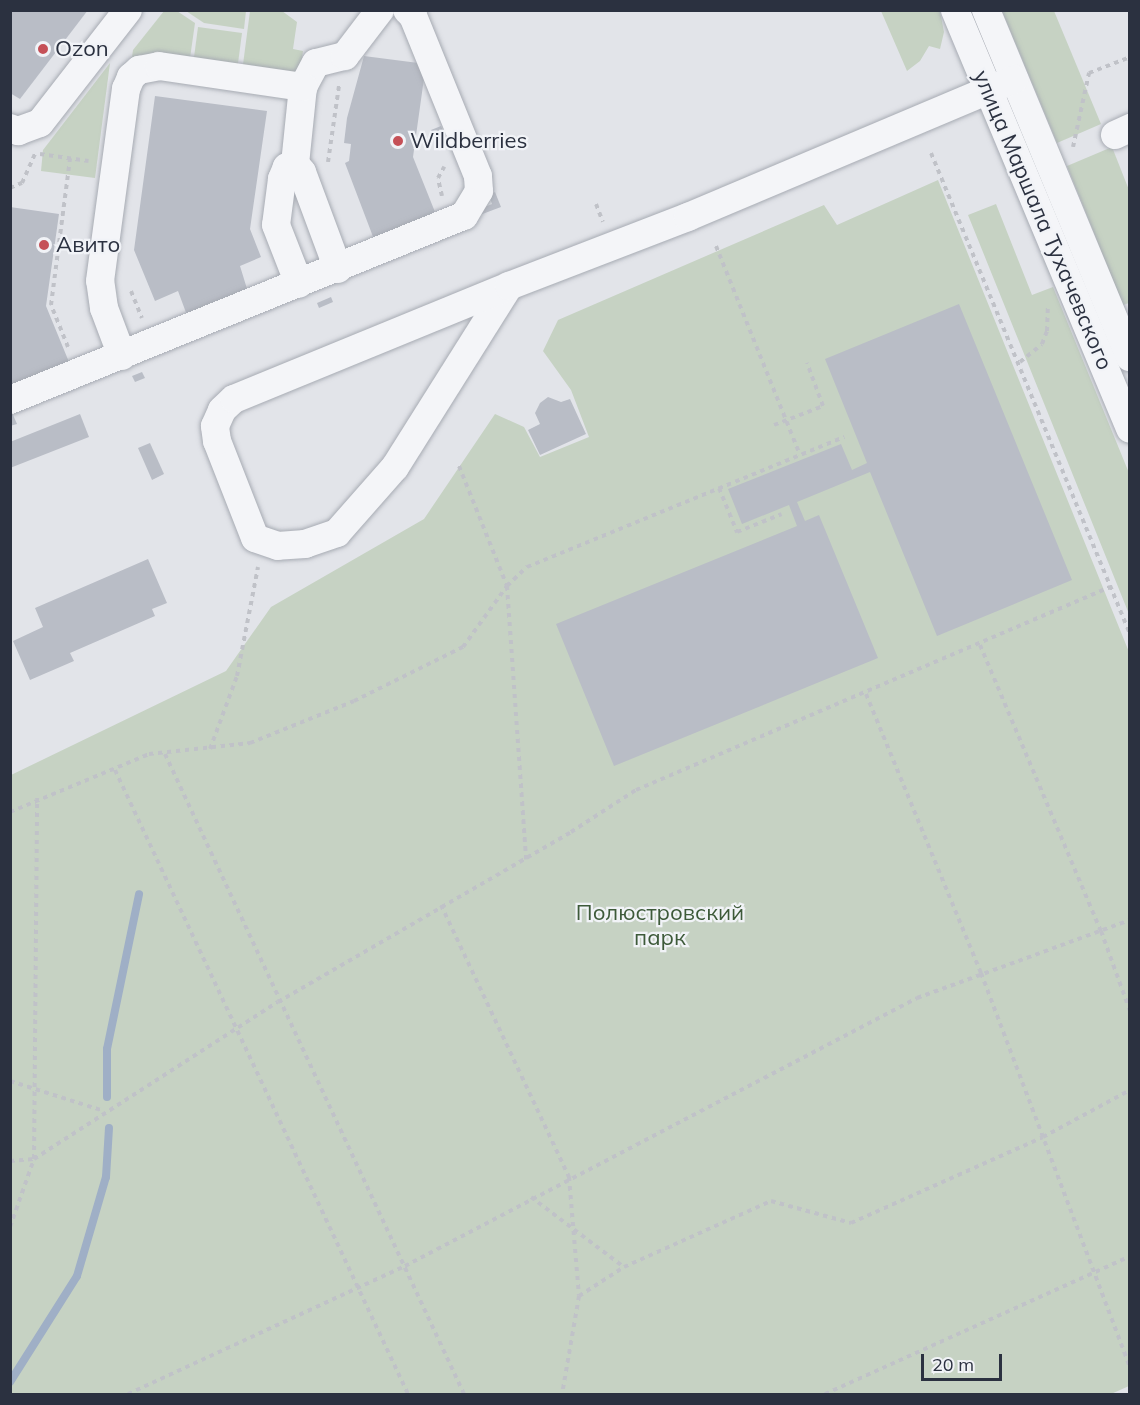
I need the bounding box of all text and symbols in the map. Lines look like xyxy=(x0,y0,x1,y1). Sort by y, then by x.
place label: Ozon xyxy=(55,36,109,62)
marker: Ozon xyxy=(36,42,50,56)
street label: улица Маршала Тухачевского xyxy=(968,66,1118,374)
place label: Wildberries xyxy=(410,128,527,154)
marker: Wildberries xyxy=(391,134,405,148)
place label: Авито xyxy=(56,232,120,258)
marker: Авито xyxy=(37,238,51,252)
park label: Полюстровский парк xyxy=(576,899,744,950)
scale bar xyxy=(924,1342,1005,1380)
text: 20 m xyxy=(932,1353,974,1376)

